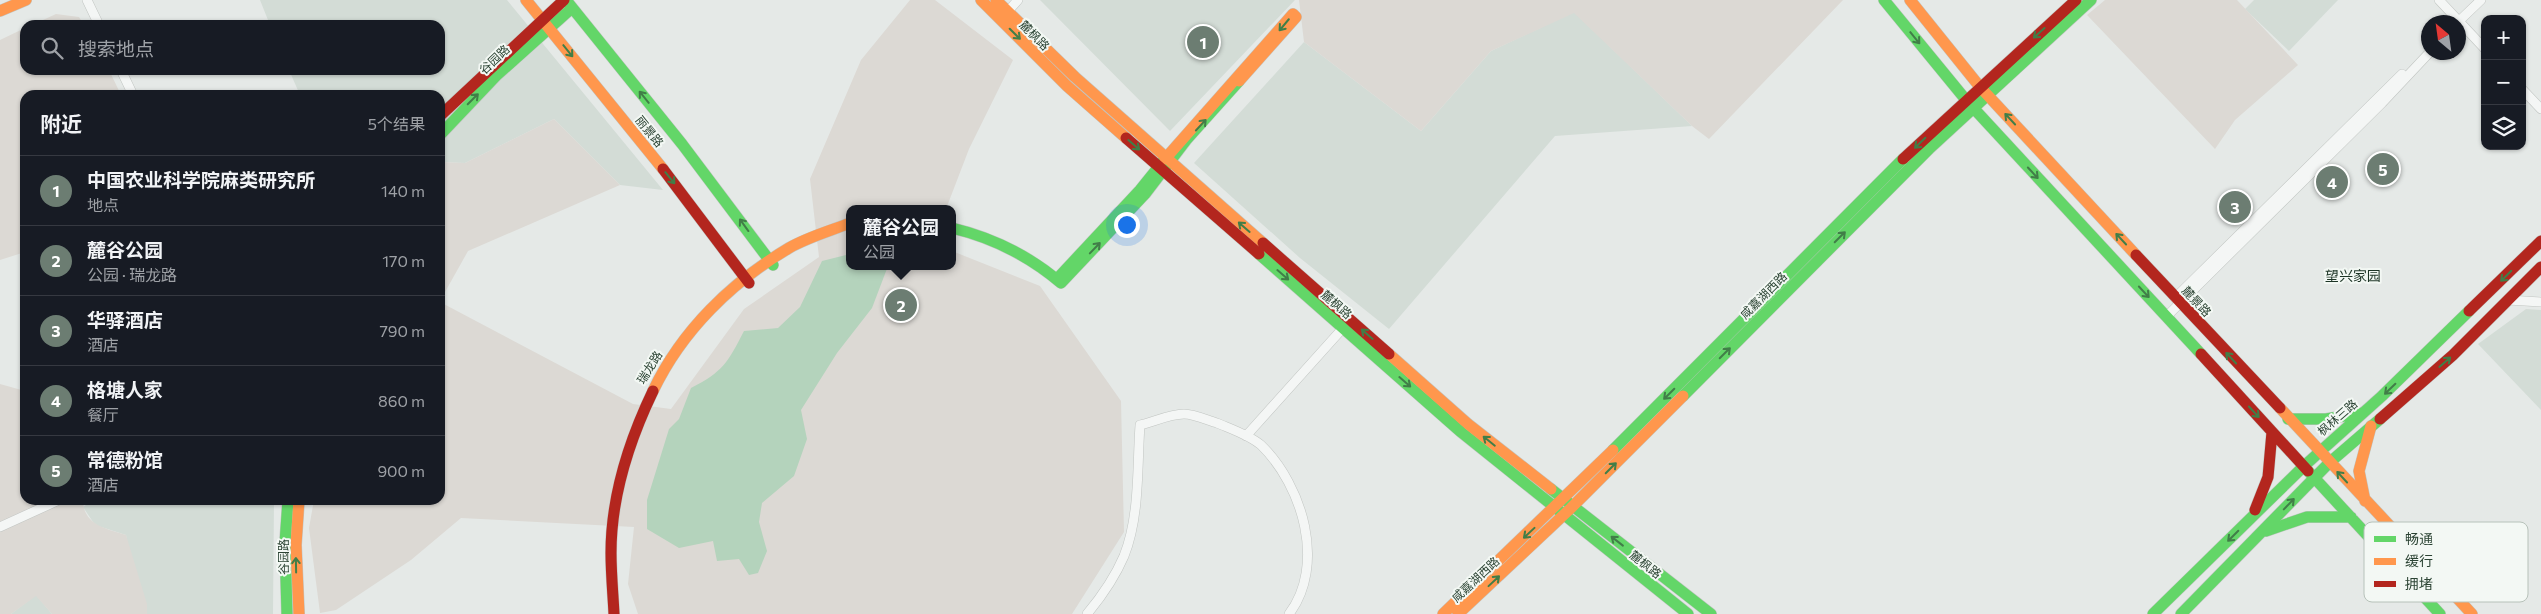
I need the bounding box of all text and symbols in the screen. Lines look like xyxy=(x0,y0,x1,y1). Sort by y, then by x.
north arrow xyxy=(2421,15,2466,60)
map controls xyxy=(2481,15,2526,150)
button: + xyxy=(2481,15,2526,60)
street label: 麓枫路 xyxy=(1017,17,1053,53)
one-way arrow xyxy=(1278,18,1289,31)
search box xyxy=(20,20,445,75)
pin: 1 xyxy=(1187,23,1219,61)
one-way arrow xyxy=(2033,27,2046,39)
one-way arrow xyxy=(1009,28,1021,40)
one-way arrow xyxy=(1909,31,1920,44)
icon: search xyxy=(38,34,66,62)
text: 搜索地点 xyxy=(78,37,154,60)
street label: 谷园路 xyxy=(476,42,512,76)
one-way arrow xyxy=(562,45,573,58)
button: − xyxy=(2481,60,2526,105)
one-way arrow xyxy=(639,91,650,104)
one-way arrow xyxy=(466,93,478,105)
button: layers xyxy=(2481,105,2526,150)
text: 附近 xyxy=(40,111,82,136)
street label: 丽景路 xyxy=(633,113,667,149)
one-way arrow xyxy=(2004,113,2016,126)
text: 5个结果 xyxy=(368,114,425,133)
one-way arrow xyxy=(1195,118,1207,131)
one-way arrow xyxy=(1914,137,1926,149)
one-way arrow xyxy=(1128,139,1141,150)
pin: 5 xyxy=(2367,150,2399,188)
pin: 4 xyxy=(2316,163,2348,201)
one-way arrow xyxy=(2027,166,2039,179)
text: 中国农业科学院麻类研究所 xyxy=(87,168,315,191)
one-way arrow xyxy=(664,171,675,184)
text: 1 xyxy=(52,181,60,200)
text: 140 m xyxy=(381,181,425,200)
pin: 3 xyxy=(2219,188,2251,226)
text: 地点 xyxy=(87,195,119,214)
popup xyxy=(846,205,956,270)
your location xyxy=(1114,212,1140,238)
text: 麓谷公园 xyxy=(863,215,939,238)
one-way arrow xyxy=(739,218,749,232)
one-way arrow xyxy=(1238,221,1251,233)
one-way arrow xyxy=(1834,231,1846,244)
one-way arrow xyxy=(2115,232,2127,245)
text: 麓谷公园 xyxy=(87,238,163,261)
text: 公园 xyxy=(863,242,895,261)
one-way arrow xyxy=(1089,242,1101,254)
text: 2 xyxy=(51,251,61,270)
text: 170 m xyxy=(382,251,425,270)
text: 公园 · 瑞龙路 xyxy=(87,265,177,284)
district label: 望兴家园 xyxy=(2325,267,2381,284)
one-way arrow xyxy=(1276,269,1289,281)
street label: 咸嘉湖西路 xyxy=(1737,269,1789,321)
one-way arrow xyxy=(2501,269,2513,281)
street label: 麓景路 xyxy=(2180,283,2214,319)
pin: 2 xyxy=(885,286,917,324)
one-way arrow xyxy=(2138,286,2149,299)
street label: 麓枫路 xyxy=(1319,287,1355,321)
text: 华驿酒店 xyxy=(87,308,163,331)
text: 3 xyxy=(51,321,61,340)
text: 790 m xyxy=(379,321,425,340)
one-way arrow xyxy=(1360,328,1373,340)
text: 酒店 xyxy=(87,335,119,354)
one-way arrow xyxy=(1719,347,1731,359)
street label: 瑞龙路 xyxy=(634,348,664,386)
one-way arrow xyxy=(2225,352,2237,364)
one-way arrow xyxy=(2439,356,2452,368)
one-way arrow xyxy=(1398,377,1411,388)
text: 格塘人家 xyxy=(87,378,163,401)
one-way arrow xyxy=(2383,383,2396,395)
one-way arrow xyxy=(1663,388,1675,400)
text: 4 xyxy=(51,391,61,410)
text: 860 m xyxy=(378,391,425,410)
street label: 枫林三路 xyxy=(2314,396,2360,438)
text: 餐厅 xyxy=(87,405,119,424)
one-way arrow xyxy=(2248,405,2260,418)
one-way arrow xyxy=(1483,435,1496,446)
text: 常德粉馆 xyxy=(87,448,163,471)
text: 5 xyxy=(51,461,61,480)
text: 900 m xyxy=(377,461,425,480)
one-way arrow xyxy=(1605,461,1617,474)
one-way arrow xyxy=(2336,470,2348,483)
text: 酒店 xyxy=(87,475,119,494)
one-way arrow xyxy=(2283,498,2295,510)
legend xyxy=(2364,522,2528,602)
one-way arrow xyxy=(1522,527,1535,539)
one-way arrow xyxy=(2227,529,2239,542)
text: 畅通 xyxy=(2405,530,2433,547)
one-way arrow xyxy=(1611,536,1624,547)
street label: 谷园路 xyxy=(276,539,290,575)
street label: 麓枫路 xyxy=(1628,547,1664,581)
text: 缓行 xyxy=(2405,552,2433,569)
street label: 咸嘉湖西路 xyxy=(1448,553,1502,605)
one-way arrow xyxy=(292,558,301,574)
one-way arrow xyxy=(1487,575,1500,587)
text: 拥堵 xyxy=(2405,575,2433,592)

